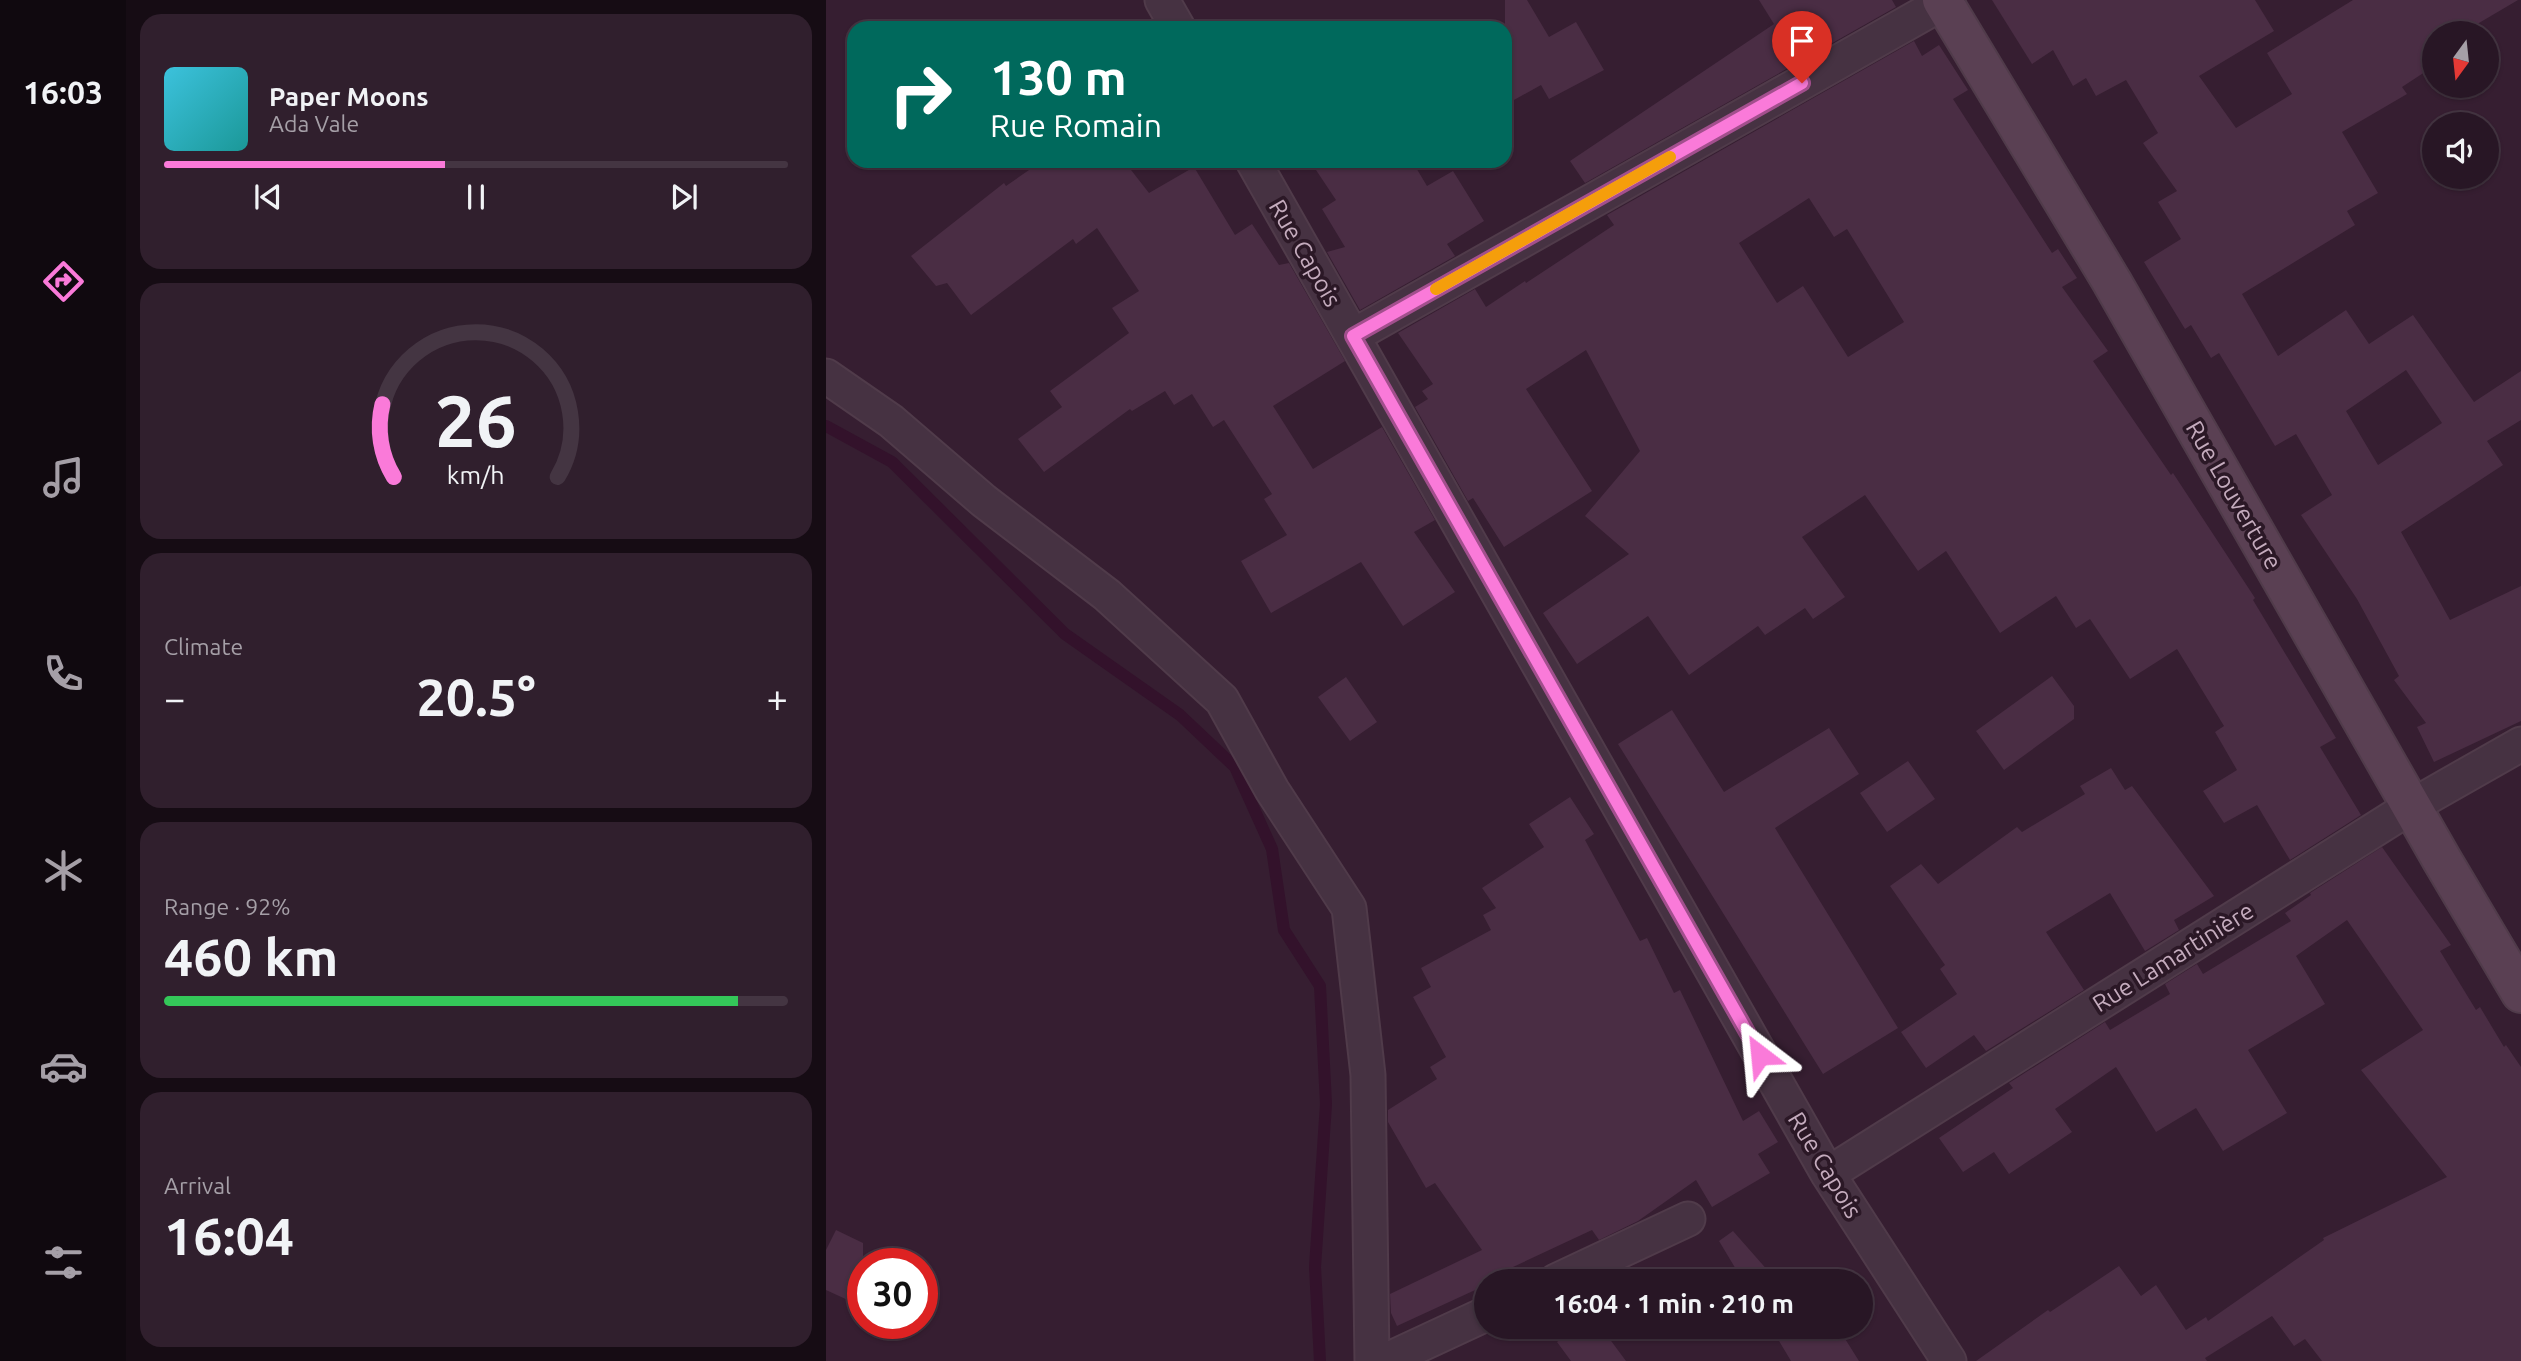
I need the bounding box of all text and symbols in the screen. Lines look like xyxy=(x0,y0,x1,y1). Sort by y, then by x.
pin xyxy=(1772,11,1832,83)
north arrow xyxy=(2422,21,2499,98)
map controls xyxy=(2422,21,2499,189)
icon: arrive xyxy=(1783,22,1821,60)
icon: right xyxy=(875,49,966,140)
text: 130 m xyxy=(990,49,1127,104)
text: 16:03 xyxy=(23,74,103,110)
text: Paper Moons xyxy=(269,82,428,111)
text: Rue Romain xyxy=(990,107,1162,143)
text: Ada Vale xyxy=(269,111,359,136)
button: sound xyxy=(2422,112,2499,189)
icon: previous xyxy=(249,178,287,216)
icon: pause xyxy=(457,178,495,216)
icon: next xyxy=(665,178,703,216)
street label: Rue Capois xyxy=(1264,195,1346,311)
icon: directions xyxy=(39,257,88,306)
text: 26 xyxy=(435,380,517,462)
street label: Rue Louverture xyxy=(2181,416,2287,574)
icon: music xyxy=(39,453,88,502)
text: km/h xyxy=(447,461,505,489)
text: Climate xyxy=(164,634,243,659)
icon: phone xyxy=(39,649,88,698)
text: 20.5° xyxy=(416,668,536,726)
text: − xyxy=(164,677,185,719)
text: + xyxy=(767,677,788,719)
icon: climate xyxy=(39,846,88,895)
text: Range · 92% xyxy=(164,894,291,919)
street label: Rue Lamartinière xyxy=(2088,897,2258,1017)
text: 460 km xyxy=(164,928,338,986)
position arrow xyxy=(1723,1018,1797,1092)
icon: car xyxy=(39,1042,88,1091)
street label: Rue Capois xyxy=(1783,1107,1867,1223)
text: Arrival xyxy=(164,1173,231,1198)
text: 16:04 xyxy=(164,1207,294,1265)
icon: filters xyxy=(39,1238,88,1287)
speed limit sign: 30 xyxy=(847,1248,938,1339)
text: 16:04 · 1 min · 210 m xyxy=(1553,1289,1794,1318)

